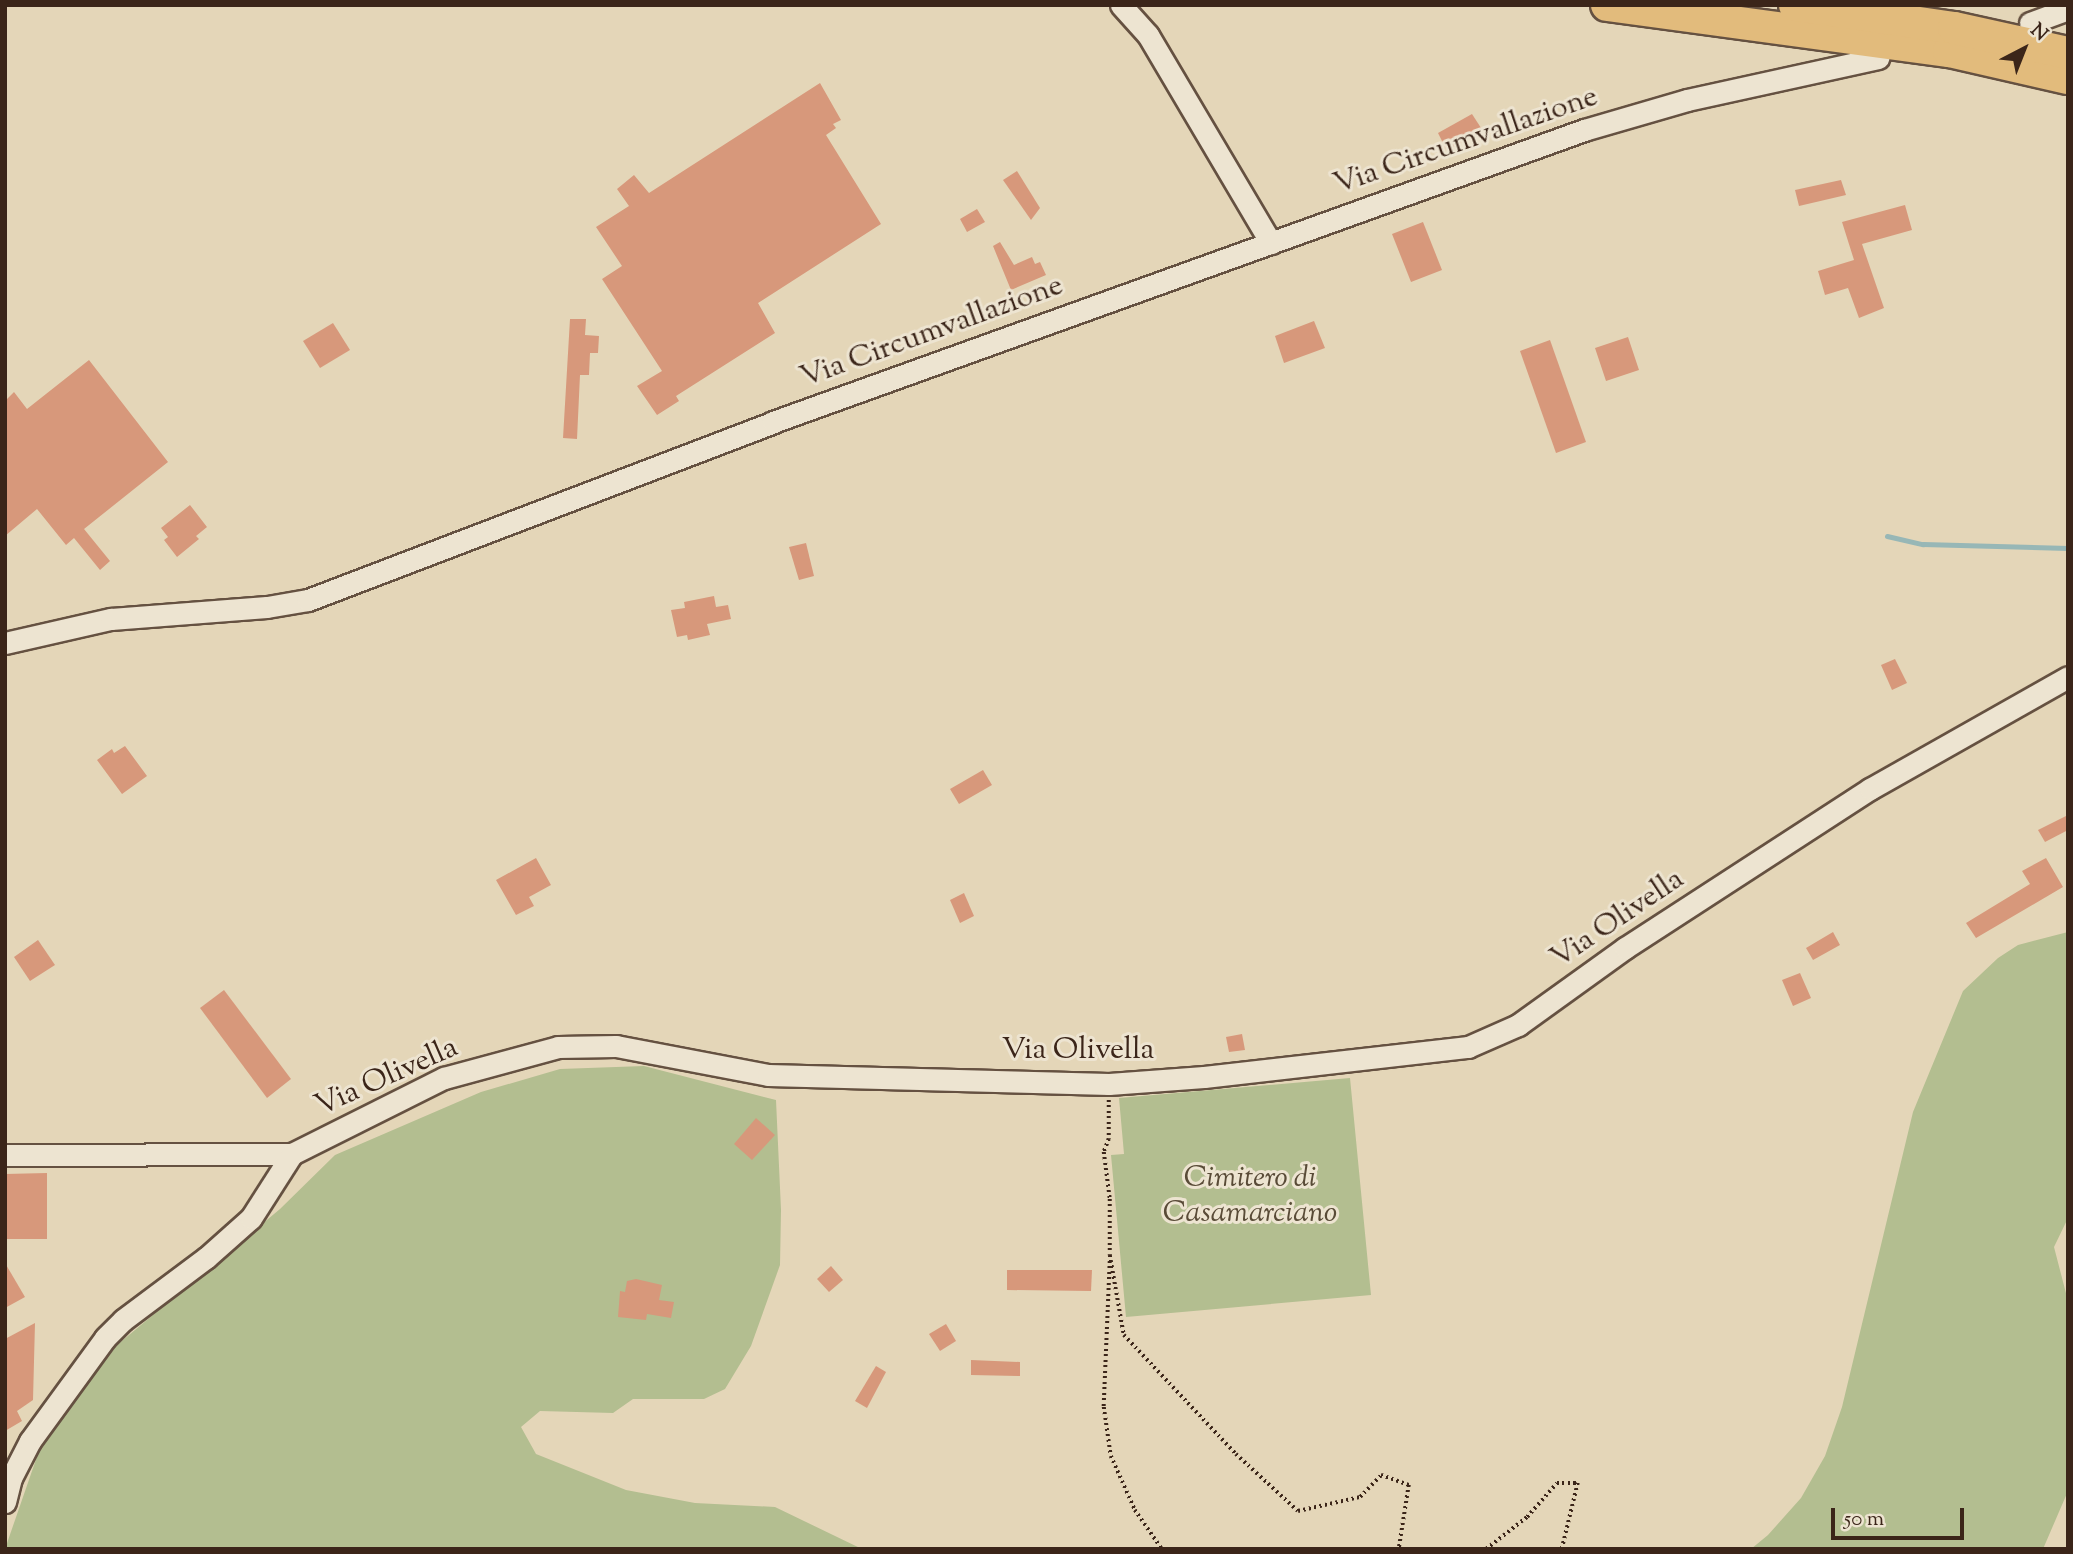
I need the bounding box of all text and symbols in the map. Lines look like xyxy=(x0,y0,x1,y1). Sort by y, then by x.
north arrow xyxy=(1989,14,2059,84)
text: N xyxy=(2024,18,2053,48)
street label: Via Circumvallazione xyxy=(1329,80,1603,204)
street label: Via Circumvallazione xyxy=(796,269,1068,397)
street label: Via Olivella xyxy=(1545,862,1691,978)
street label: Via Olivella xyxy=(310,1030,464,1126)
street label: Via Olivella xyxy=(1002,1033,1154,1069)
park label: Cimitero di Casamarciano xyxy=(1163,1161,1337,1232)
scale bar xyxy=(1835,1494,1968,1538)
text: 50 m xyxy=(1844,1505,1884,1535)

